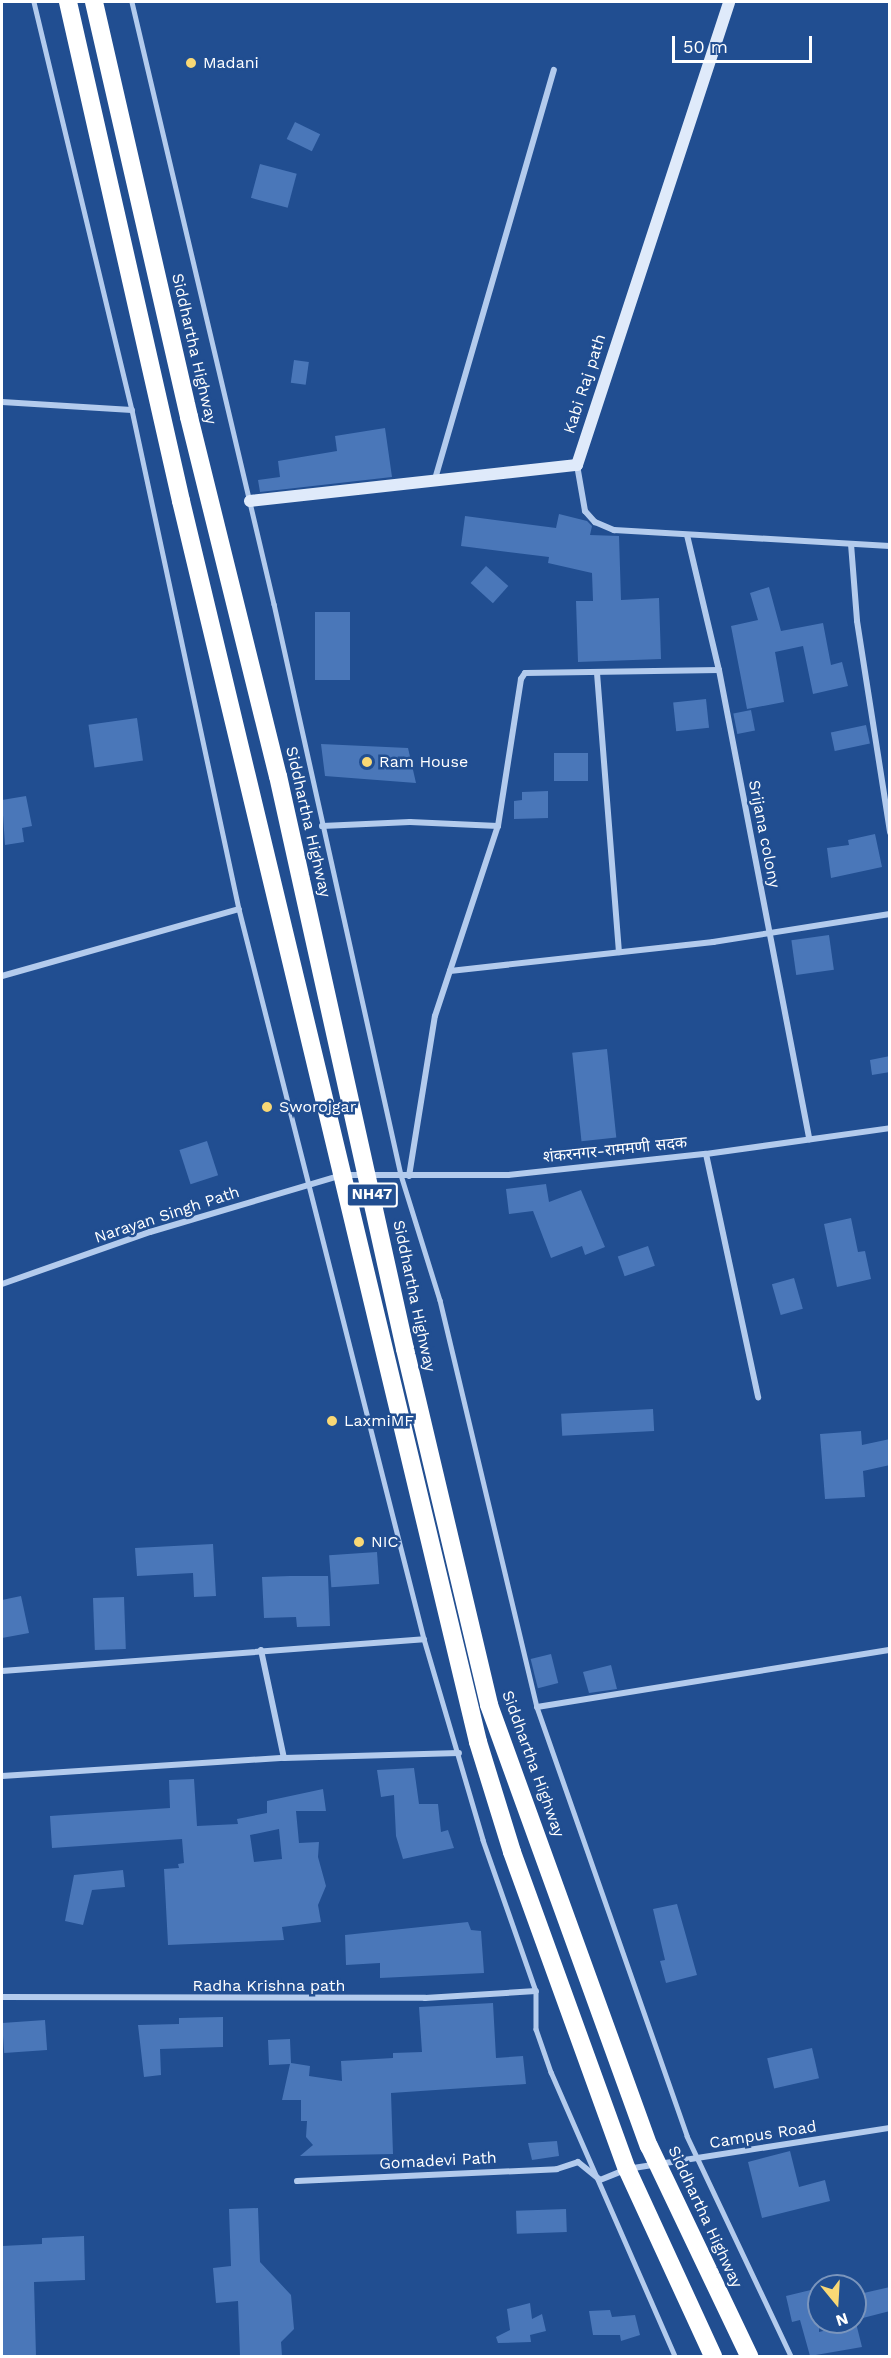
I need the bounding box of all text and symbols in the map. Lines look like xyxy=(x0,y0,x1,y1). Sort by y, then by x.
scale bar xyxy=(675,24,814,62)
text: 50 m xyxy=(683,36,728,57)
place label: Madani xyxy=(203,53,259,73)
marker: Madani xyxy=(184,56,198,70)
street label: Siddhartha Highway xyxy=(167,271,221,427)
street label: Kabi Raj path xyxy=(560,332,610,436)
street label: Siddhartha Highway xyxy=(281,744,335,900)
place label: Ram House xyxy=(379,752,468,772)
marker: Ram House xyxy=(360,755,374,769)
street label: Srijana colony xyxy=(744,778,784,890)
place label: Sworojgar xyxy=(279,1097,356,1117)
marker: Sworojgar xyxy=(260,1100,274,1114)
street label: शंकरनगर-राममणी सदक xyxy=(542,1133,688,1167)
street label: Narayan Singh Path xyxy=(92,1182,242,1248)
road number: NH47 xyxy=(345,1183,399,1207)
street label: Siddhartha Highway xyxy=(389,1218,439,1374)
place label: LaxmiMF xyxy=(344,1411,414,1431)
marker: LaxmiMF xyxy=(325,1414,339,1428)
place label: NIC xyxy=(371,1532,398,1552)
marker: NIC xyxy=(352,1535,366,1549)
street label: Siddhartha Highway xyxy=(497,1688,569,1840)
street label: Radha Krishna path xyxy=(192,1976,346,1996)
street label: Campus Road xyxy=(708,2117,818,2153)
street label: Siddhartha Highway xyxy=(664,2143,746,2291)
street label: Gomadevi Path xyxy=(379,2148,497,2174)
north arrow xyxy=(807,2274,867,2334)
text: N xyxy=(834,2309,851,2331)

